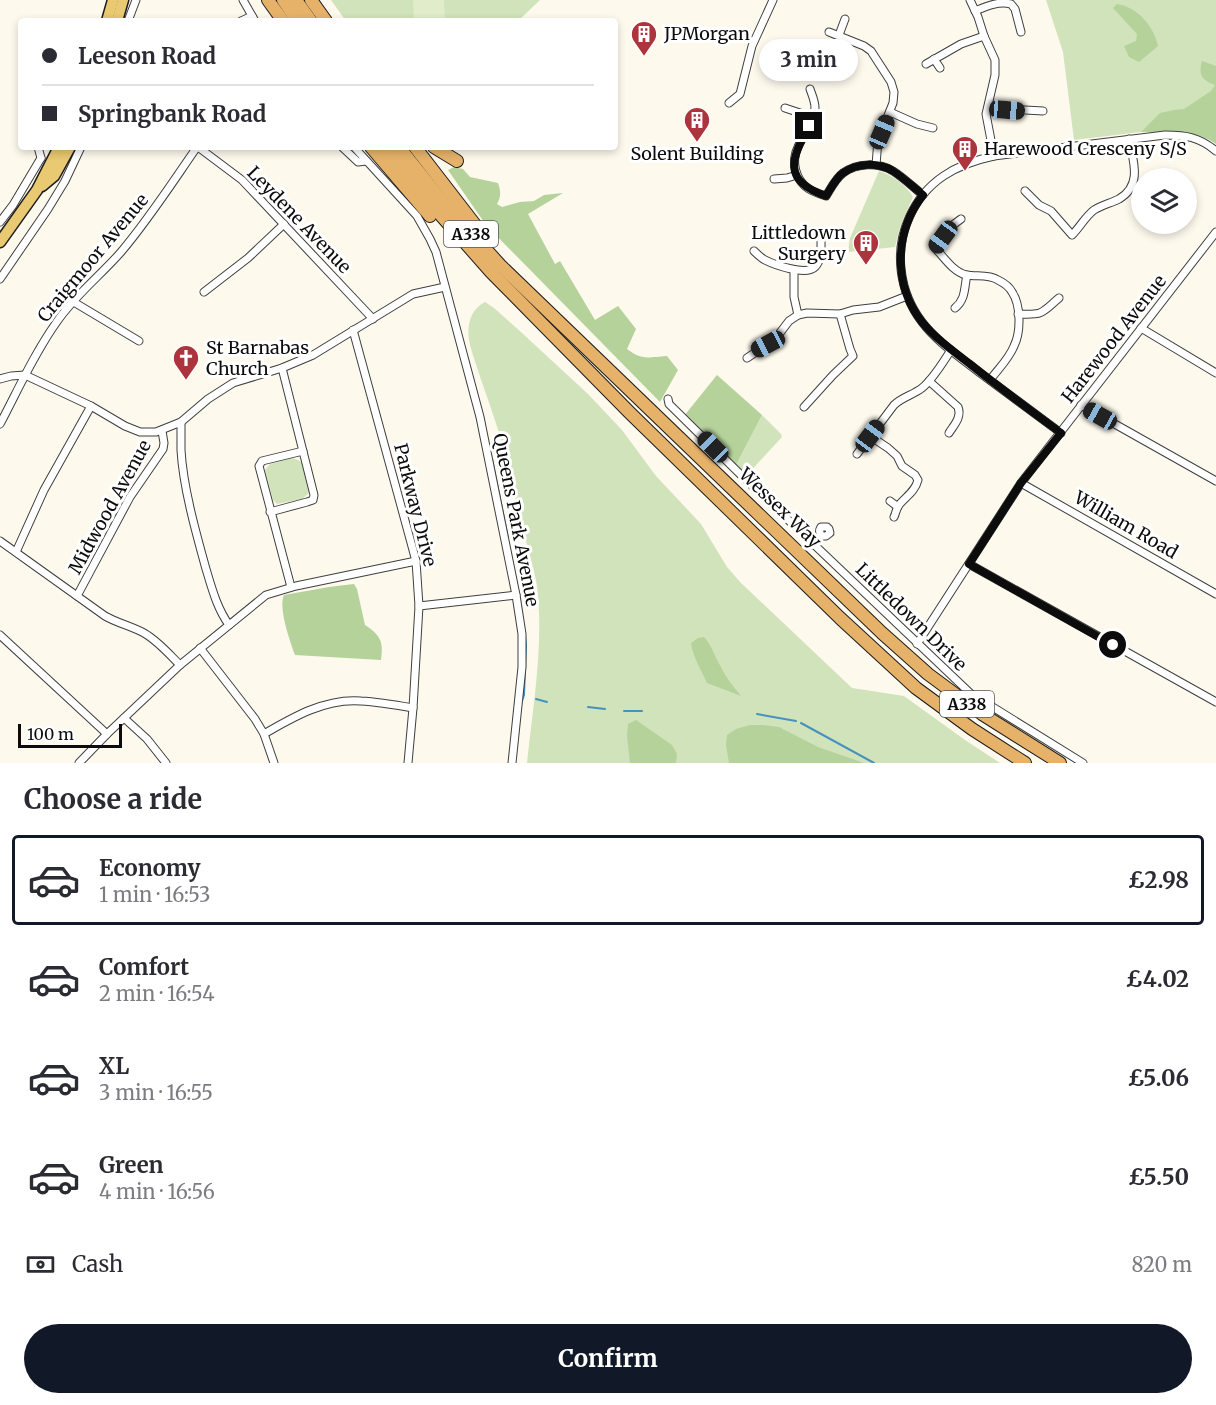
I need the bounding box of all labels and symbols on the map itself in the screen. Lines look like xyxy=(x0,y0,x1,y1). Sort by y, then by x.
building icon: JPMorgan xyxy=(629,19,659,57)
place label: JPMorgan xyxy=(663,22,750,45)
callout: 3 min xyxy=(760,39,858,81)
car xyxy=(988,99,1026,121)
building icon: Solent Building xyxy=(682,105,712,143)
route end xyxy=(795,112,822,139)
car xyxy=(867,112,897,152)
building icon: Harewood Cresceny S/S xyxy=(950,134,980,172)
place label: Harewood Cresceny S/S xyxy=(984,137,1187,160)
place label: Solent Building xyxy=(630,142,764,165)
street label: Leydene Avenue xyxy=(242,161,356,278)
street label: Craigmoor Avenue xyxy=(32,189,153,327)
car xyxy=(925,217,961,257)
road number: A338 xyxy=(444,221,498,247)
place label: Littledown Surgery xyxy=(751,221,847,265)
building icon: Littledown Surgery xyxy=(851,228,881,266)
street label: Harewood Avenue xyxy=(1056,270,1171,407)
car xyxy=(748,328,788,360)
place label: St Barnabas Church xyxy=(206,336,309,380)
church icon: St Barnabas Church xyxy=(171,343,201,381)
car xyxy=(1080,399,1120,433)
car xyxy=(852,416,888,456)
car xyxy=(694,428,732,466)
street label: Queens Park Avenue xyxy=(488,431,545,609)
street label: Midwood Avenue xyxy=(63,436,156,578)
street label: Parkway Drive xyxy=(389,441,442,569)
street label: Wessex Way xyxy=(734,462,827,553)
street label: William Road xyxy=(1069,485,1182,564)
street label: Littledown Drive xyxy=(851,558,972,676)
route start xyxy=(1099,631,1126,658)
road number: A338 xyxy=(940,691,994,717)
scale bar xyxy=(18,721,122,748)

